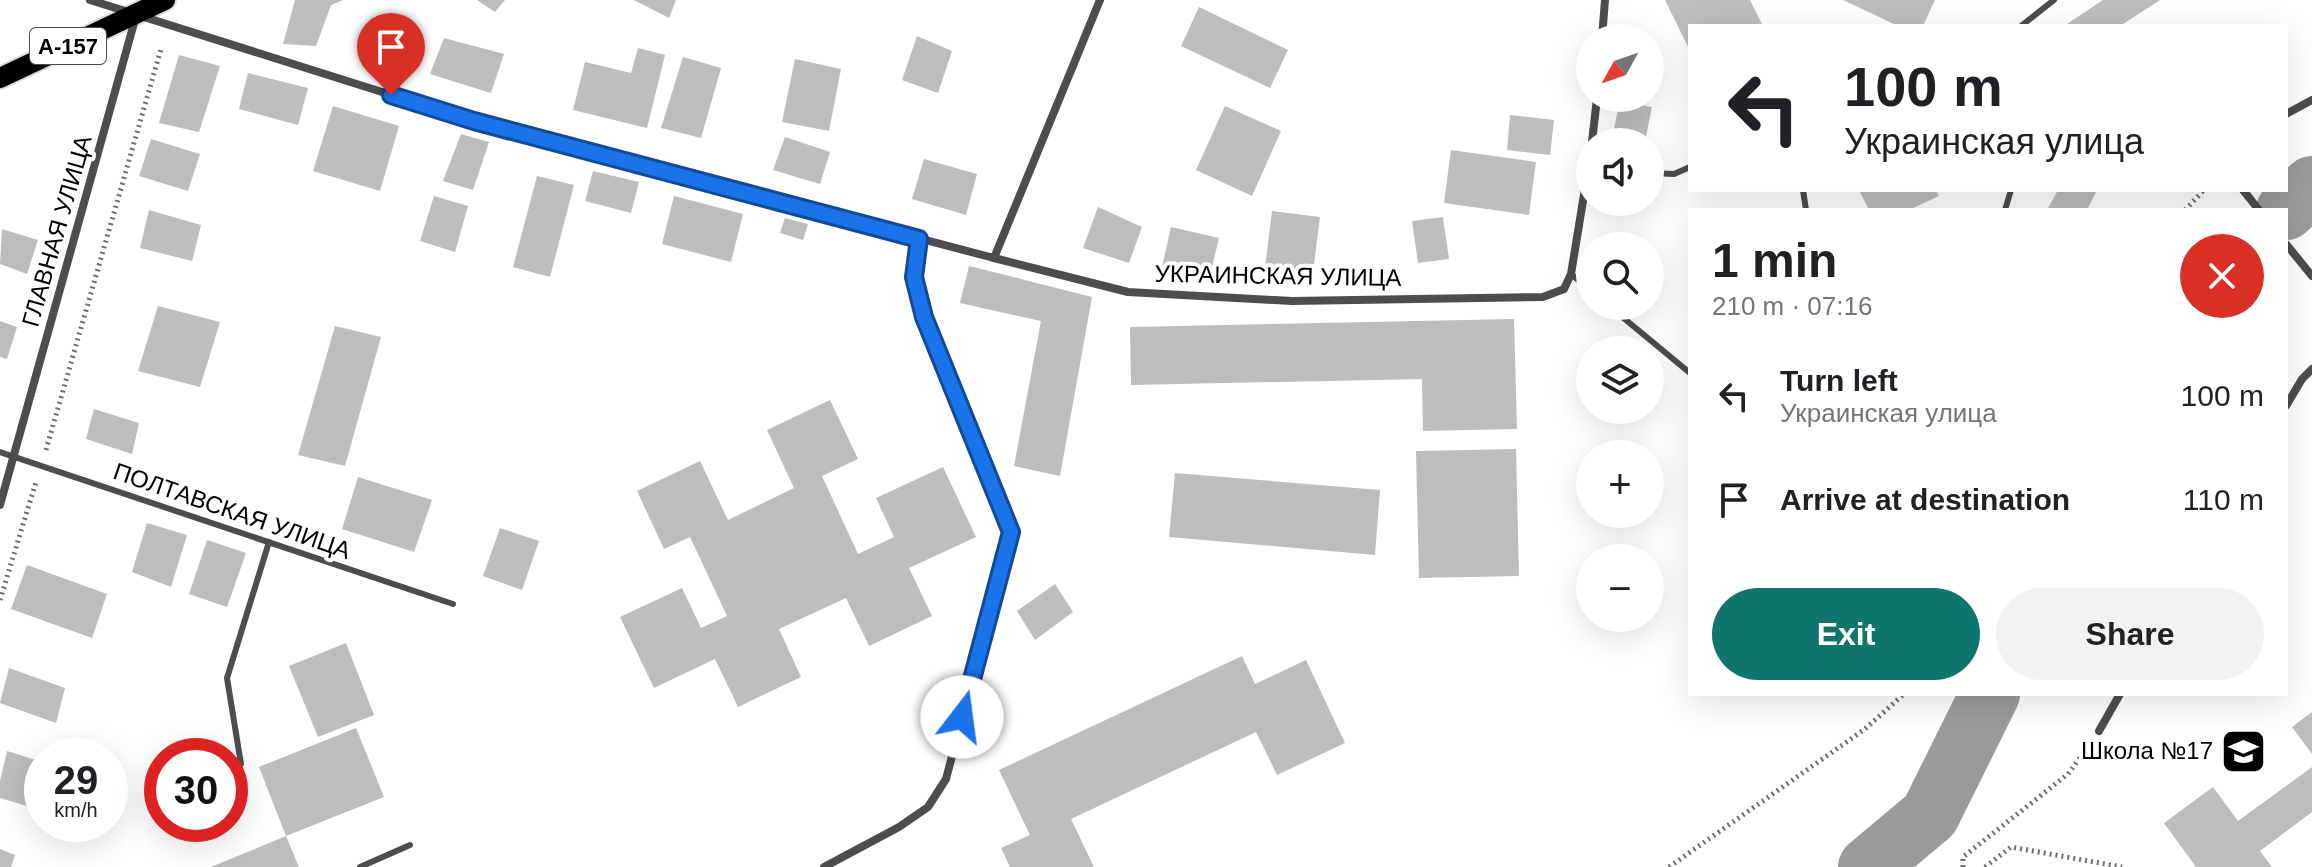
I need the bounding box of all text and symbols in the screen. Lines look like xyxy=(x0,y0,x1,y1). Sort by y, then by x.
pin xyxy=(357,13,425,95)
north arrow xyxy=(1576,24,1664,112)
map controls xyxy=(1576,24,1664,632)
icon: arrive xyxy=(369,25,413,69)
road number: А-157 xyxy=(30,28,106,64)
text: 100 m xyxy=(1844,55,2003,118)
icon: left xyxy=(1712,56,1816,160)
text: Украинская улица xyxy=(1844,121,2144,162)
button: sound xyxy=(1576,128,1664,216)
street label: ГЛАВНАЯ УЛИЦА xyxy=(16,132,97,330)
button: search xyxy=(1576,232,1664,320)
text: 1 min xyxy=(1712,234,1837,287)
button: close xyxy=(2180,234,2264,318)
street label: УКРАИНСКАЯ УЛИЦА xyxy=(1154,260,1402,291)
text: 210 m · 07:16 xyxy=(1712,291,1872,321)
button: layers xyxy=(1576,336,1664,424)
text: Turn left xyxy=(1780,364,1898,397)
icon: left xyxy=(1712,374,1756,418)
text: 100 m xyxy=(2181,379,2264,412)
text: Украинская улица xyxy=(1780,398,1997,428)
button: + xyxy=(1576,440,1664,528)
street label: ПОЛТАВСКАЯ УЛИЦА xyxy=(110,457,354,564)
icon: arrive xyxy=(1712,478,1756,522)
text: Arrive at destination xyxy=(1780,483,2070,516)
text: 110 m xyxy=(2183,483,2264,516)
button: − xyxy=(1576,544,1664,632)
button: Exit xyxy=(1712,588,1980,680)
button: Share xyxy=(1996,588,2264,680)
position arrow xyxy=(920,675,1004,759)
school or university icon: Школа №17 xyxy=(2220,727,2268,775)
place label: Школа №17 xyxy=(2081,737,2213,764)
speed limit sign: 30 xyxy=(144,738,248,842)
text: 29 xyxy=(54,758,98,802)
text: km/h xyxy=(54,799,98,821)

